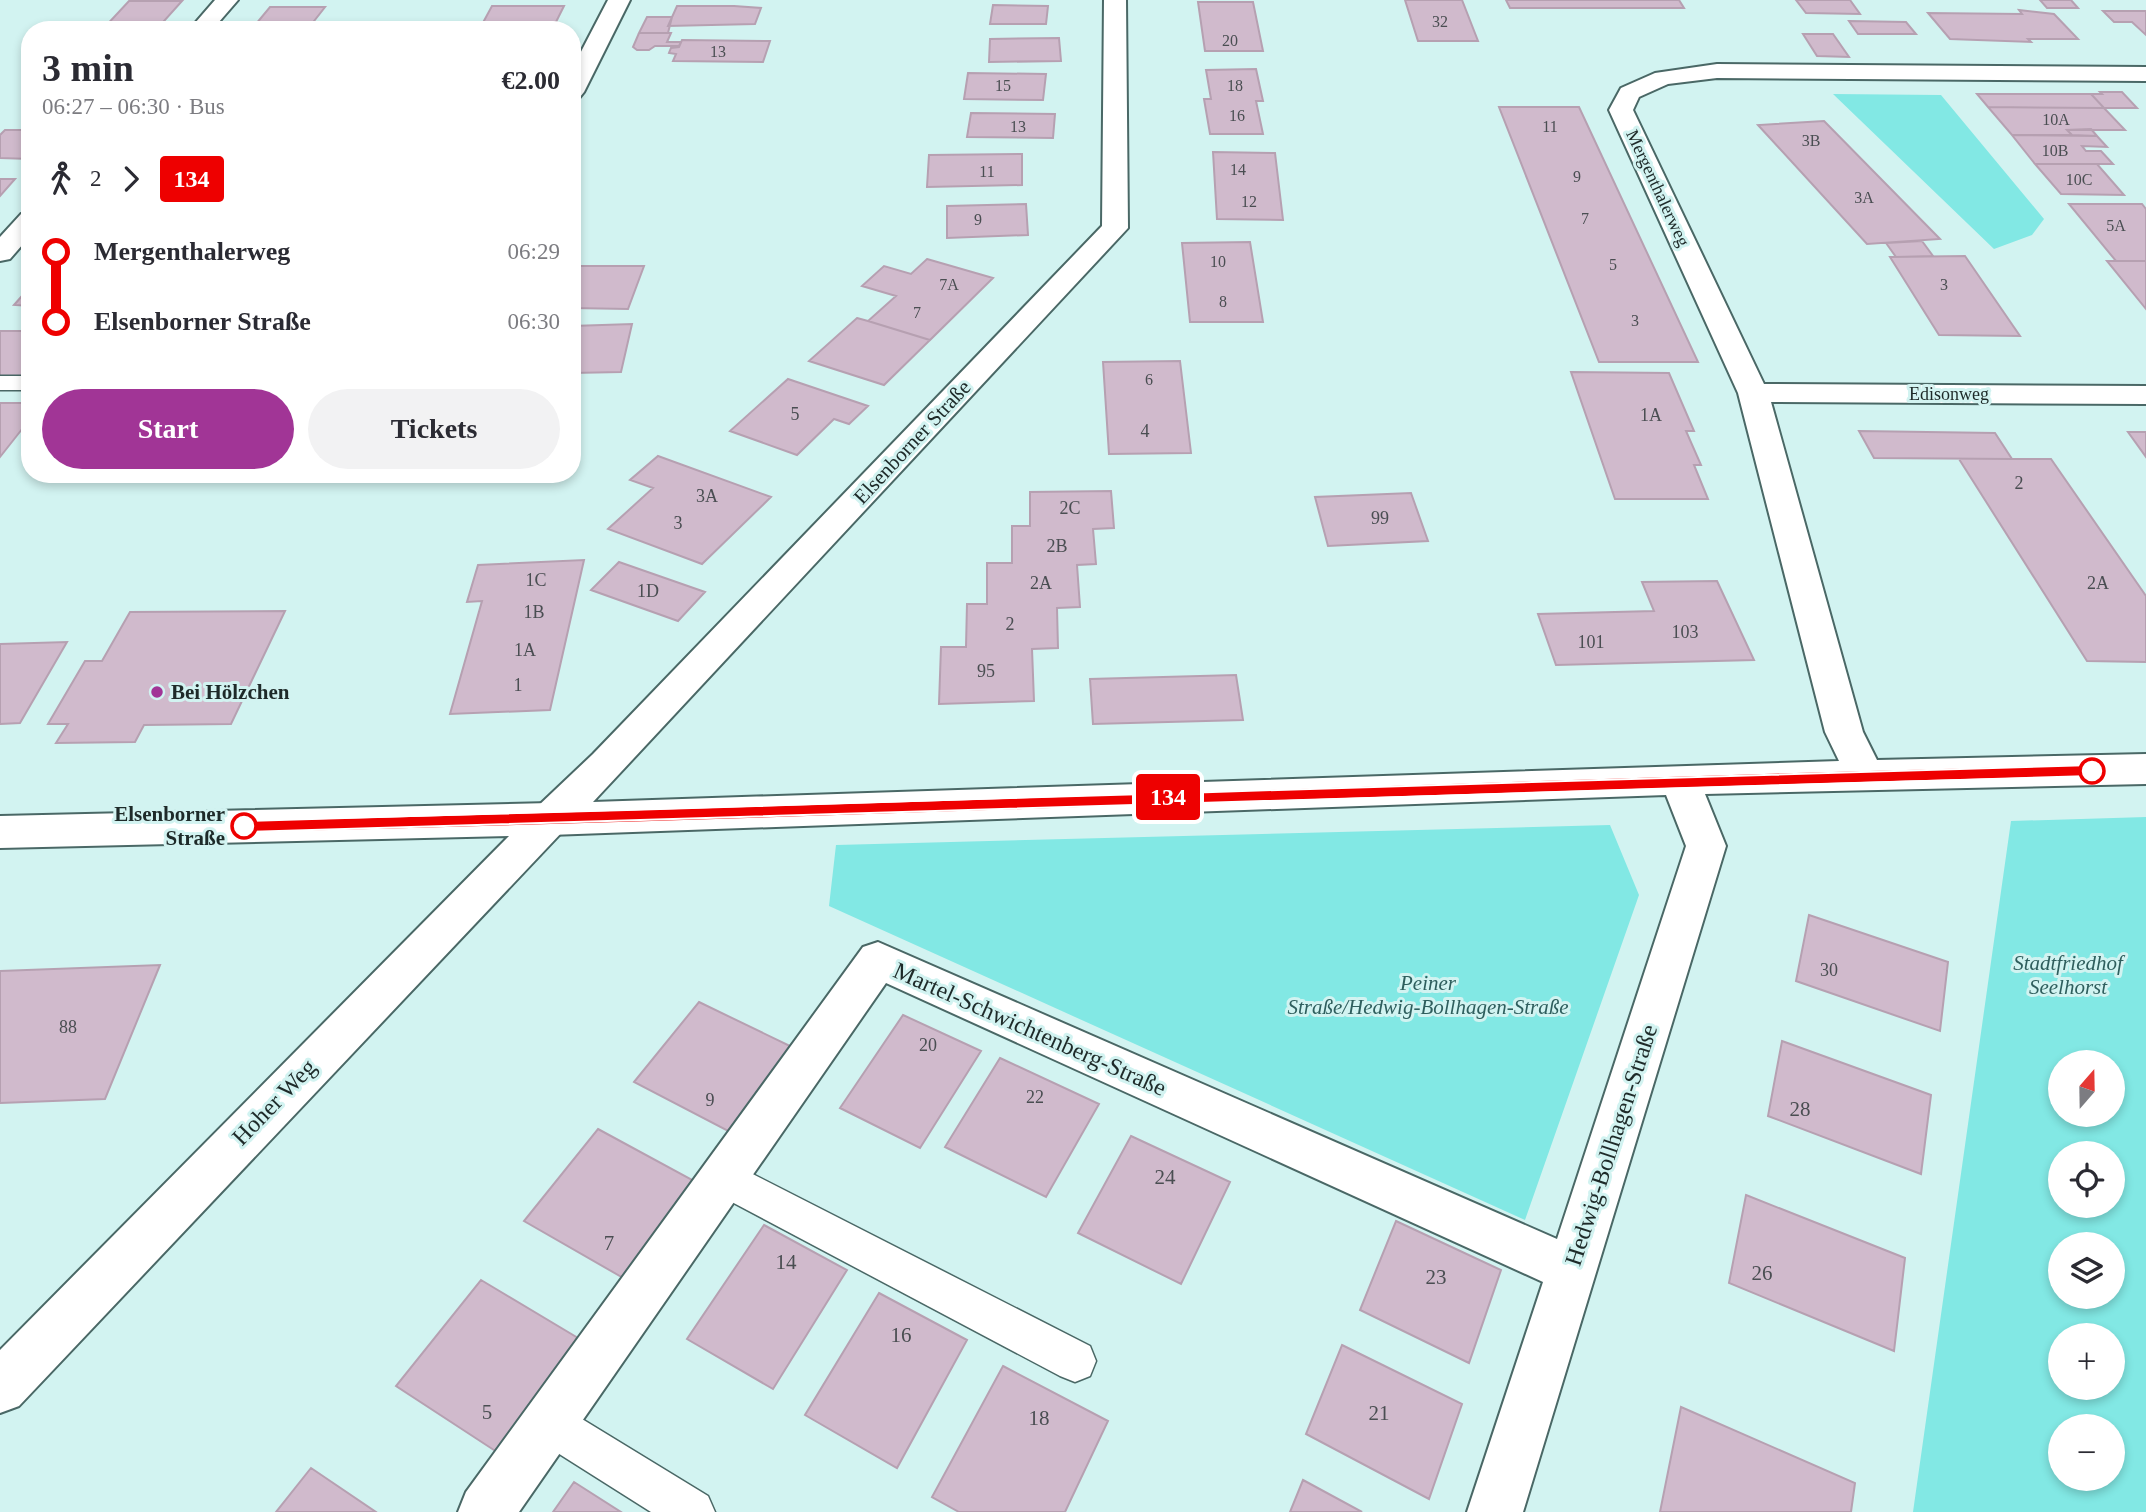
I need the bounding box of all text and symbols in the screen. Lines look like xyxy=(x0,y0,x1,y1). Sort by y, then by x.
house number: 32 xyxy=(1432,13,1448,30)
house number: 20 xyxy=(1222,32,1238,49)
house number: 13 xyxy=(710,43,726,60)
text: 3 min xyxy=(42,47,134,89)
text: €2.00 xyxy=(502,66,560,95)
house number: 15 xyxy=(995,77,1011,94)
house number: 18 xyxy=(1227,77,1243,94)
text: 06:27 – 06:30 · Bus xyxy=(42,94,225,119)
house number: 16 xyxy=(1229,107,1245,124)
house number: 10A xyxy=(2042,111,2070,128)
house number: 13 xyxy=(1010,118,1026,135)
house number: 11 xyxy=(1542,118,1558,135)
street label: Mergenthalerweg xyxy=(1622,126,1694,250)
house number: 3B xyxy=(1802,132,1820,149)
house number: 10B xyxy=(2042,142,2068,159)
icon: walk xyxy=(42,160,80,198)
icon: forward xyxy=(112,160,150,198)
house number: 14 xyxy=(1230,161,1246,178)
house number: 11 xyxy=(979,163,995,180)
text: 2 xyxy=(90,166,102,191)
text: 134 xyxy=(174,166,210,192)
house number: 9 xyxy=(1573,168,1581,185)
house number: 10C xyxy=(2066,171,2092,188)
house number: 3A xyxy=(1854,189,1874,206)
house number: 12 xyxy=(1241,193,1257,210)
house number: 7 xyxy=(1581,210,1589,227)
house number: 9 xyxy=(974,211,982,228)
house number: 5A xyxy=(2106,217,2126,234)
text: Mergenthalerweg xyxy=(94,237,290,266)
text: 06:29 xyxy=(508,239,560,264)
house number: 10 xyxy=(1210,253,1226,270)
house number: 5 xyxy=(1609,256,1617,273)
house number: 7A xyxy=(939,276,959,293)
house number: 3 xyxy=(1940,276,1948,293)
house number: 8 xyxy=(1219,293,1227,310)
house number: 7 xyxy=(913,304,921,321)
text: Elsenborner Straße xyxy=(94,307,311,336)
text: 06:30 xyxy=(508,309,560,334)
house number: 3 xyxy=(1631,312,1639,329)
house number: 6 xyxy=(1145,371,1153,388)
street label: Elsenborner Straße xyxy=(849,375,975,509)
street label: Edisonweg xyxy=(1909,384,1989,404)
button: Start xyxy=(42,389,294,469)
button: Tickets xyxy=(308,389,560,469)
house number: 5 xyxy=(791,404,800,424)
house number: 1A xyxy=(1640,405,1662,425)
house number: 4 xyxy=(1141,421,1150,441)
house number: 2 xyxy=(2015,473,2024,493)
house number: 3A xyxy=(696,486,718,506)
house number: 2C xyxy=(1059,498,1081,518)
house number: 99 xyxy=(1371,508,1389,528)
house number: 3 xyxy=(674,513,683,533)
house number: 2B xyxy=(1046,536,1068,556)
house number: 1C xyxy=(525,570,547,590)
house number: 2A xyxy=(1030,573,1052,593)
house number: 2A xyxy=(2087,573,2109,593)
house number: 1D xyxy=(637,581,659,601)
house number: 1B xyxy=(523,602,545,622)
house number: 2 xyxy=(1006,614,1015,634)
house number: 103 xyxy=(1672,622,1699,642)
house number: 101 xyxy=(1578,632,1605,652)
house number: 1A xyxy=(514,640,536,660)
house number: 95 xyxy=(977,661,995,681)
house number: 1 xyxy=(514,675,523,695)
place label: Bei Hölzchen xyxy=(171,680,290,704)
marker: Bei Hölzchen xyxy=(149,684,165,700)
unlabelled marker xyxy=(2079,758,2105,784)
line badge: 134 xyxy=(1128,774,1208,820)
text: 134 xyxy=(1150,784,1186,810)
place label: Elsenborner Straße xyxy=(114,802,225,850)
marker: Elsenborner Straße xyxy=(231,813,257,839)
park label: Stadtfriedhof Seelhorst xyxy=(2013,951,2126,999)
street label: Martel-Schwichtenberg-Straße xyxy=(890,957,1170,1101)
house number: 30 xyxy=(1820,960,1838,980)
park label: Peiner Straße/Hedwig-Bollhagen-Straße xyxy=(1287,971,1569,1019)
house number: 88 xyxy=(59,1017,77,1037)
street label: Hedwig-Bollhagen-Straße xyxy=(1560,1021,1662,1269)
house number: 20 xyxy=(919,1035,937,1055)
north arrow xyxy=(2048,1050,2124,1127)
map controls xyxy=(2048,1050,2125,1491)
street label: Hoher Weg xyxy=(227,1054,321,1150)
house number: 22 xyxy=(1026,1087,1044,1107)
house number: 9 xyxy=(706,1090,715,1110)
house number: 28 xyxy=(1790,1097,1811,1121)
button: locate xyxy=(2048,1141,2125,1218)
house number: 24 xyxy=(1155,1165,1176,1189)
house number: 7 xyxy=(604,1231,614,1255)
button: layers xyxy=(2048,1232,2125,1309)
house number: 14 xyxy=(776,1250,797,1274)
house number: 26 xyxy=(1752,1261,1773,1285)
house number: 23 xyxy=(1426,1265,1447,1289)
house number: 16 xyxy=(891,1323,912,1347)
button: + xyxy=(2048,1323,2125,1400)
house number: 5 xyxy=(482,1400,492,1424)
house number: 21 xyxy=(1369,1401,1390,1425)
house number: 18 xyxy=(1029,1406,1050,1430)
button: − xyxy=(2048,1414,2125,1491)

